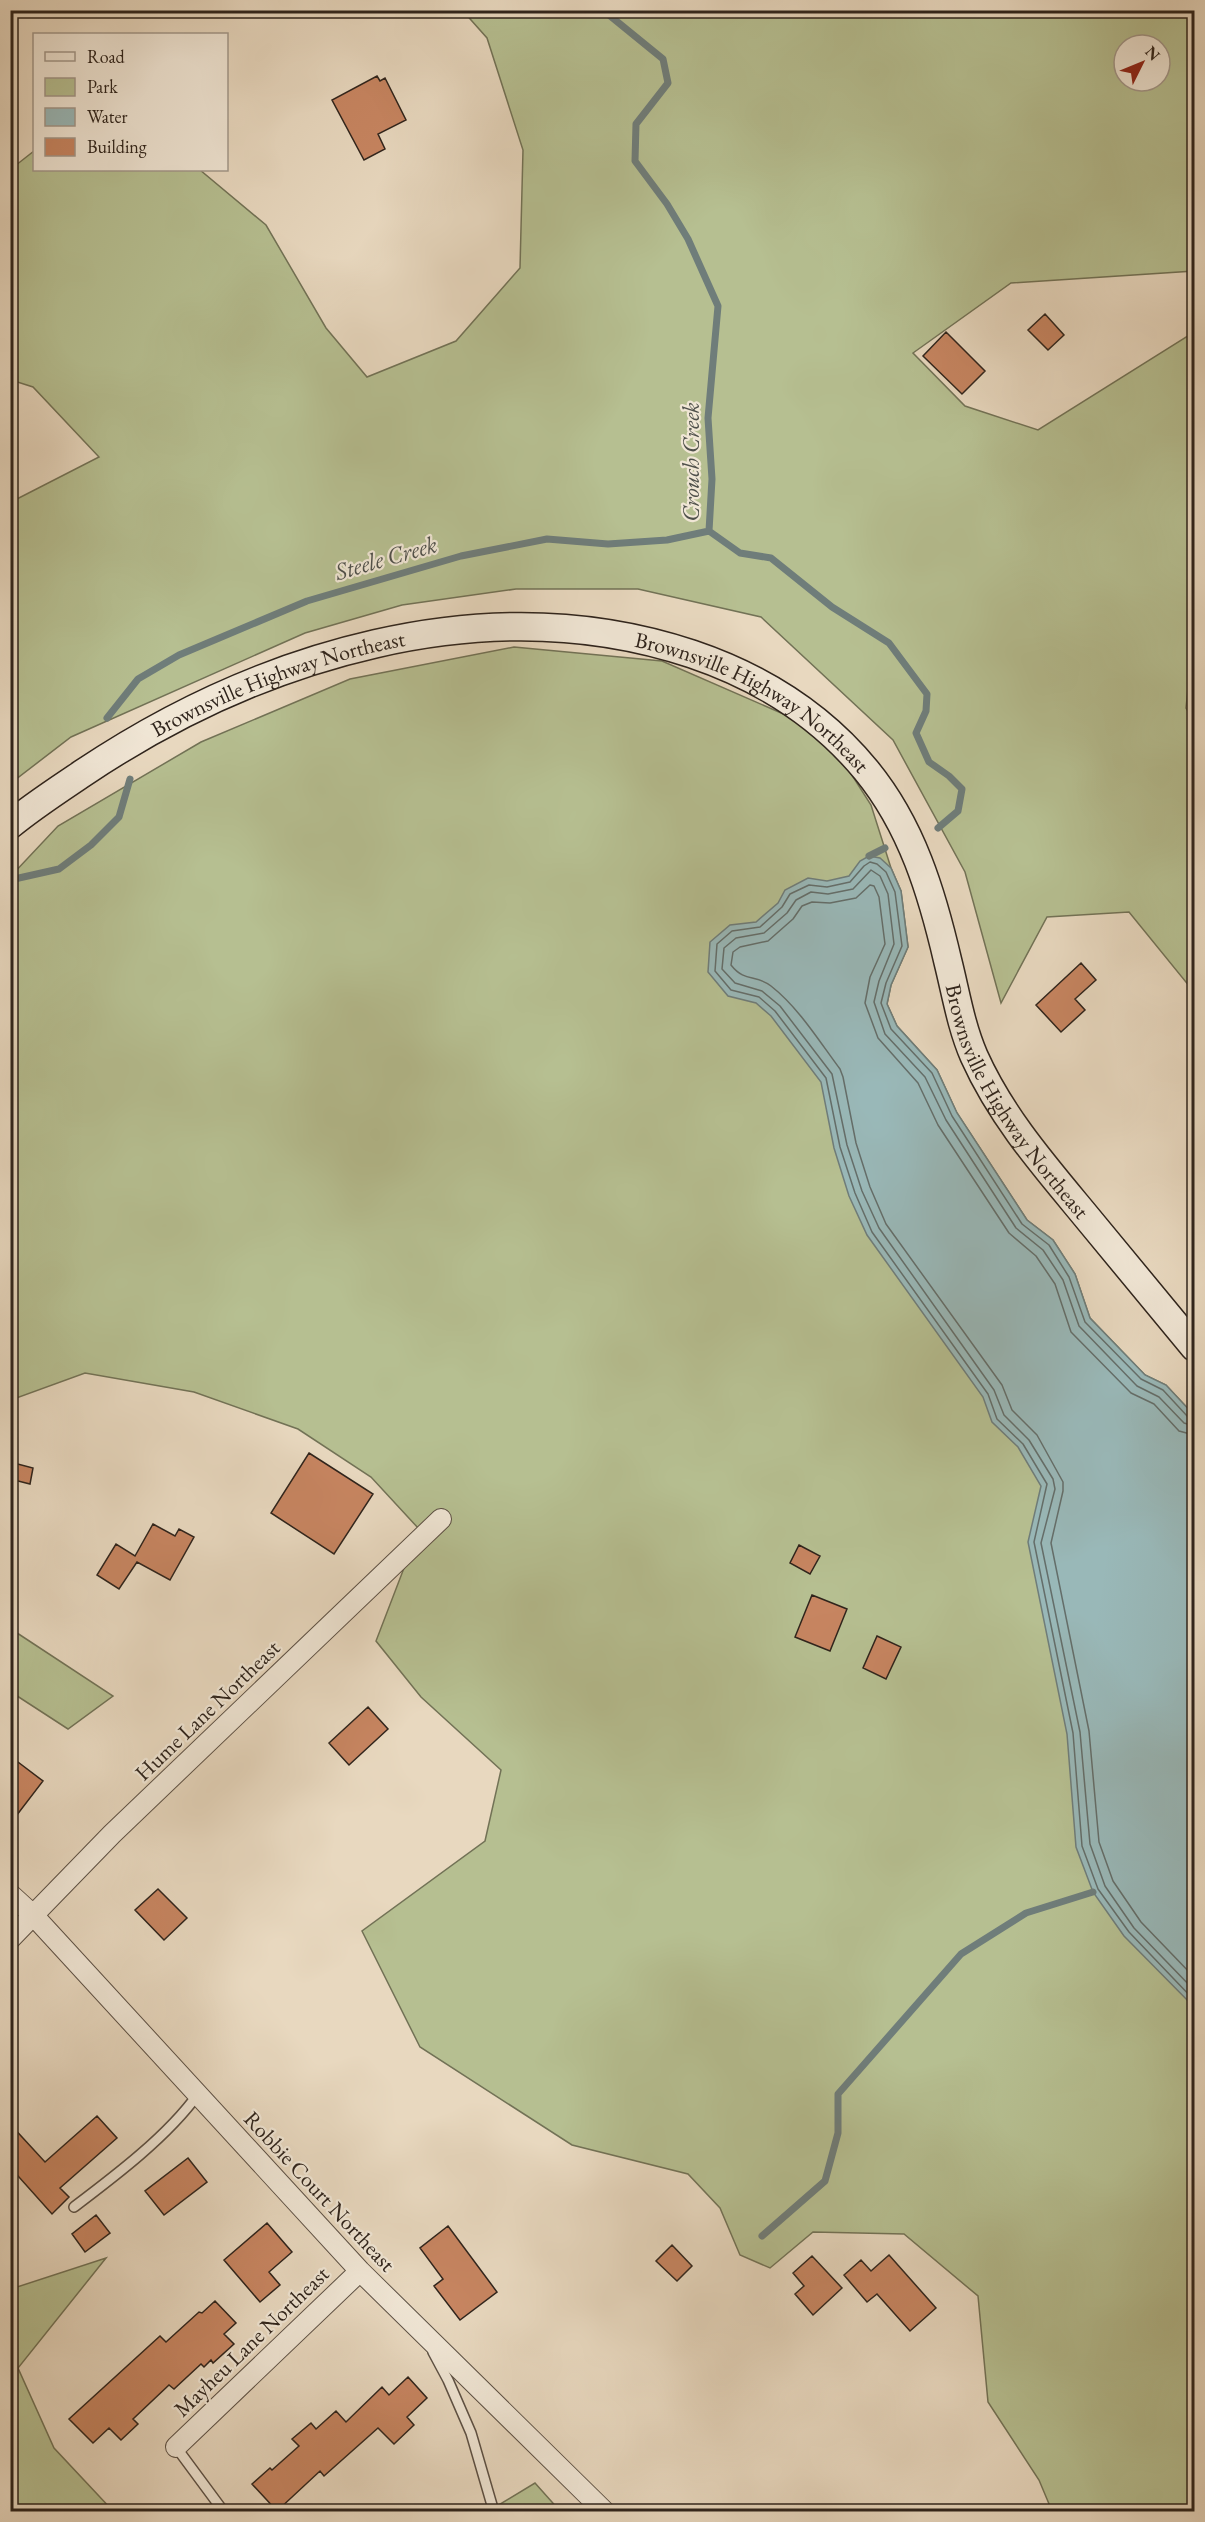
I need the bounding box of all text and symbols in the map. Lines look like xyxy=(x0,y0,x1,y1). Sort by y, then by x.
legend xyxy=(33,33,228,171)
north arrow xyxy=(1112,33,1172,93)
text: N xyxy=(1141,41,1165,65)
text: Road xyxy=(87,45,126,68)
text: Park xyxy=(87,75,118,98)
text: Water xyxy=(87,105,128,128)
text: Building xyxy=(87,135,147,158)
water label: Crouch Creek xyxy=(675,402,706,522)
water label: Steele Creek xyxy=(330,528,441,587)
street label: Brownsville Highway Northeast xyxy=(146,624,407,744)
street label: Brownsville Highway Northeast xyxy=(632,625,876,779)
street label: Brownsville Highway Northeast xyxy=(939,981,1096,1225)
street label: Hume Lane Northeast xyxy=(129,1634,286,1787)
street label: Robbie Court Northeast xyxy=(238,2105,402,2278)
street label: Mayheu Lane Northeast xyxy=(168,2260,335,2423)

